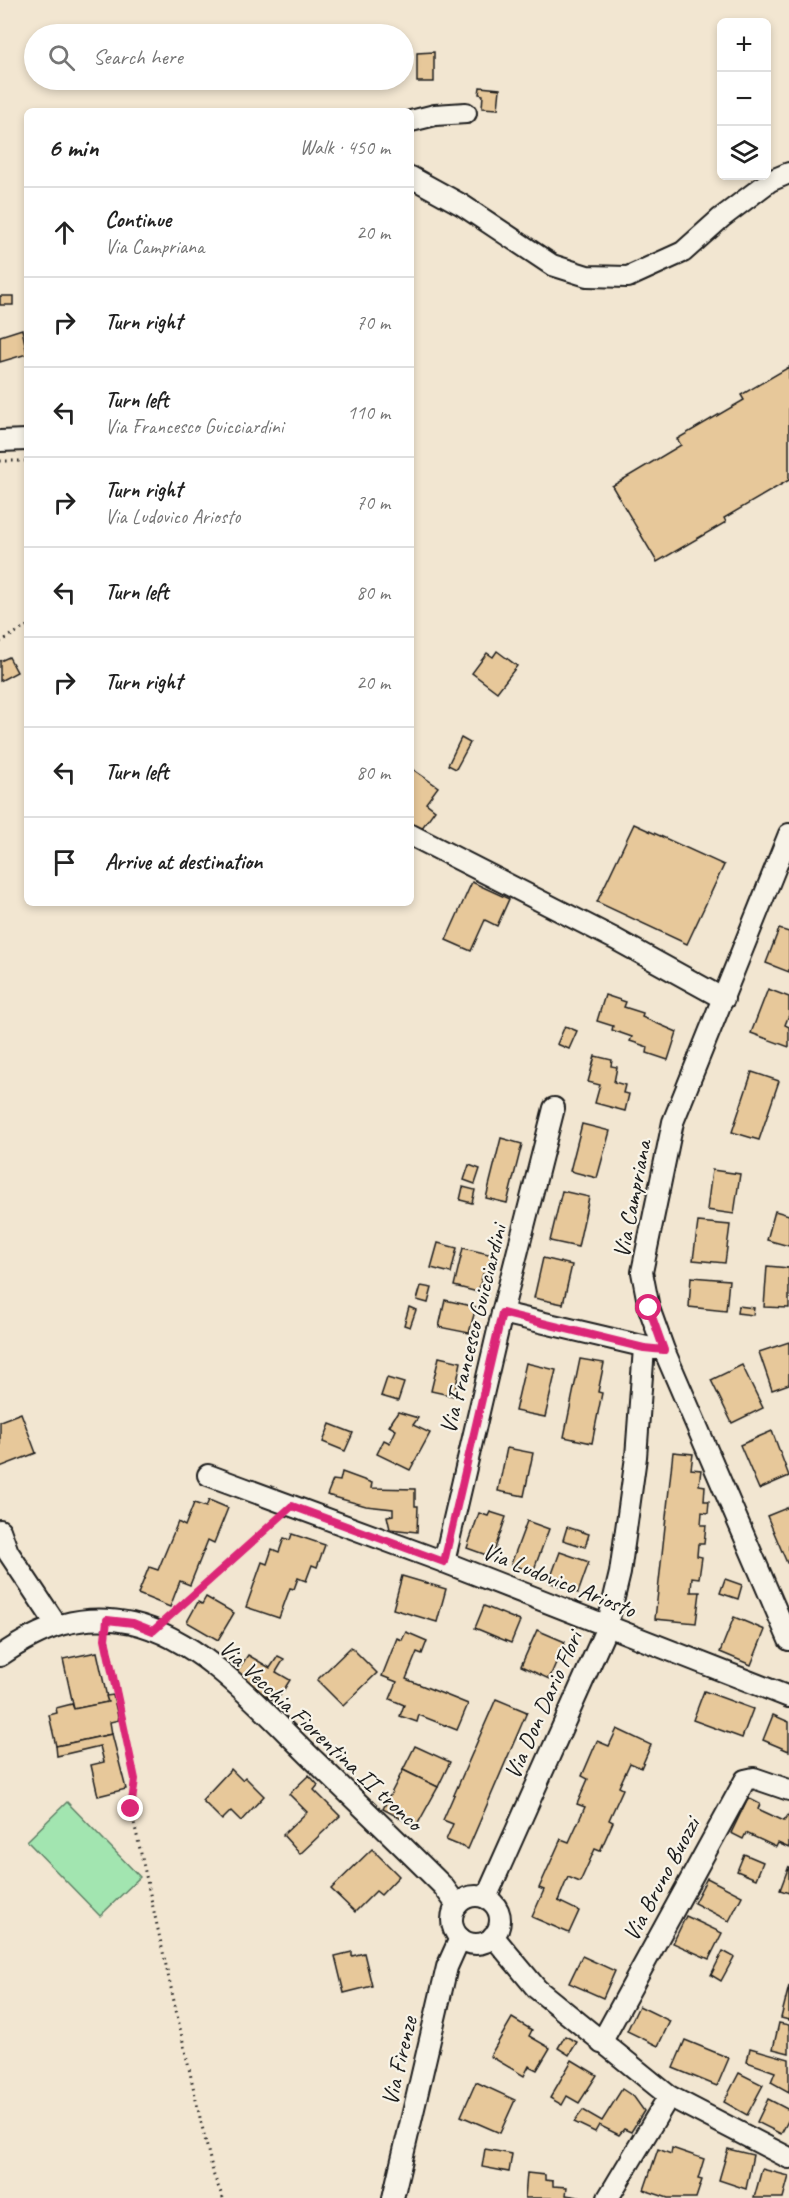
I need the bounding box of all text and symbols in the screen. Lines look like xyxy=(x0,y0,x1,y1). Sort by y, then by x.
map controls xyxy=(717,18,771,180)
button: + xyxy=(717,18,771,72)
search box xyxy=(24,24,414,90)
icon: search xyxy=(45,41,78,74)
text: Search here xyxy=(93,43,183,71)
button: − xyxy=(717,72,771,126)
button: layers xyxy=(717,126,771,180)
text: 6 min xyxy=(48,131,98,164)
text: Walk · 450 m xyxy=(300,135,390,160)
text: Continue xyxy=(105,206,171,234)
icon: ahead xyxy=(48,216,81,249)
text: 20 m xyxy=(356,220,390,245)
text: Via Campriana xyxy=(105,234,204,259)
icon: right xyxy=(48,306,81,339)
text: Turn right xyxy=(105,308,182,336)
text: 70 m xyxy=(356,310,390,335)
text: Turn left xyxy=(105,386,169,414)
icon: left xyxy=(48,396,81,429)
text: 110 m xyxy=(347,400,390,425)
text: Via Francesco Guicciardini xyxy=(105,414,284,439)
text: Turn right xyxy=(105,476,182,504)
icon: right xyxy=(48,486,81,519)
text: 70 m xyxy=(356,490,390,515)
text: Via Ludovico Ariosto xyxy=(105,504,240,529)
icon: left xyxy=(48,576,81,609)
text: Turn left xyxy=(105,578,169,606)
text: 80 m xyxy=(356,580,390,605)
icon: right xyxy=(48,666,81,699)
text: Turn right xyxy=(105,668,182,696)
text: 20 m xyxy=(356,670,390,695)
icon: left xyxy=(48,756,81,789)
text: Turn left xyxy=(105,758,169,786)
text: 80 m xyxy=(356,760,390,785)
icon: arrive xyxy=(48,846,81,879)
text: Arrive at destination xyxy=(105,848,262,876)
street label: Via Campriana xyxy=(606,1136,658,1260)
street label: Via Francesco Guicciardini xyxy=(433,1219,514,1437)
route start xyxy=(635,1294,661,1320)
street label: Via Ludovico Ariosto xyxy=(478,1536,641,1625)
street label: Via Don Dario Flori xyxy=(497,1624,590,1784)
street label: Via Vecchia Fiorentina II tronco xyxy=(213,1633,431,1839)
route end xyxy=(117,1795,143,1821)
street label: Via Bruno Buozzi xyxy=(616,1810,707,1946)
street label: Via Firenze xyxy=(374,2012,424,2108)

